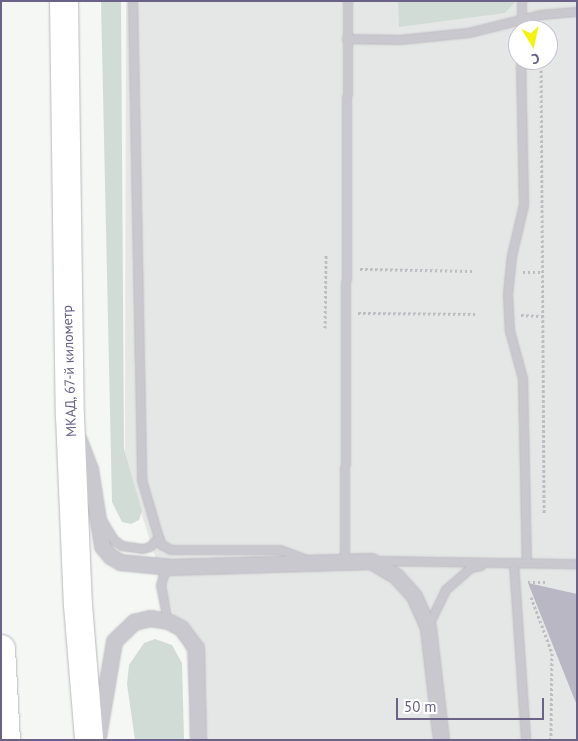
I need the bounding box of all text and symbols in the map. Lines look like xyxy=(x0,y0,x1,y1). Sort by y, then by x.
north arrow xyxy=(508,20,558,70)
text: С xyxy=(530,49,541,68)
street label: МКАД, 67-й километр xyxy=(58,304,80,438)
scale bar xyxy=(398,688,546,720)
text: 50 m xyxy=(404,697,437,716)

